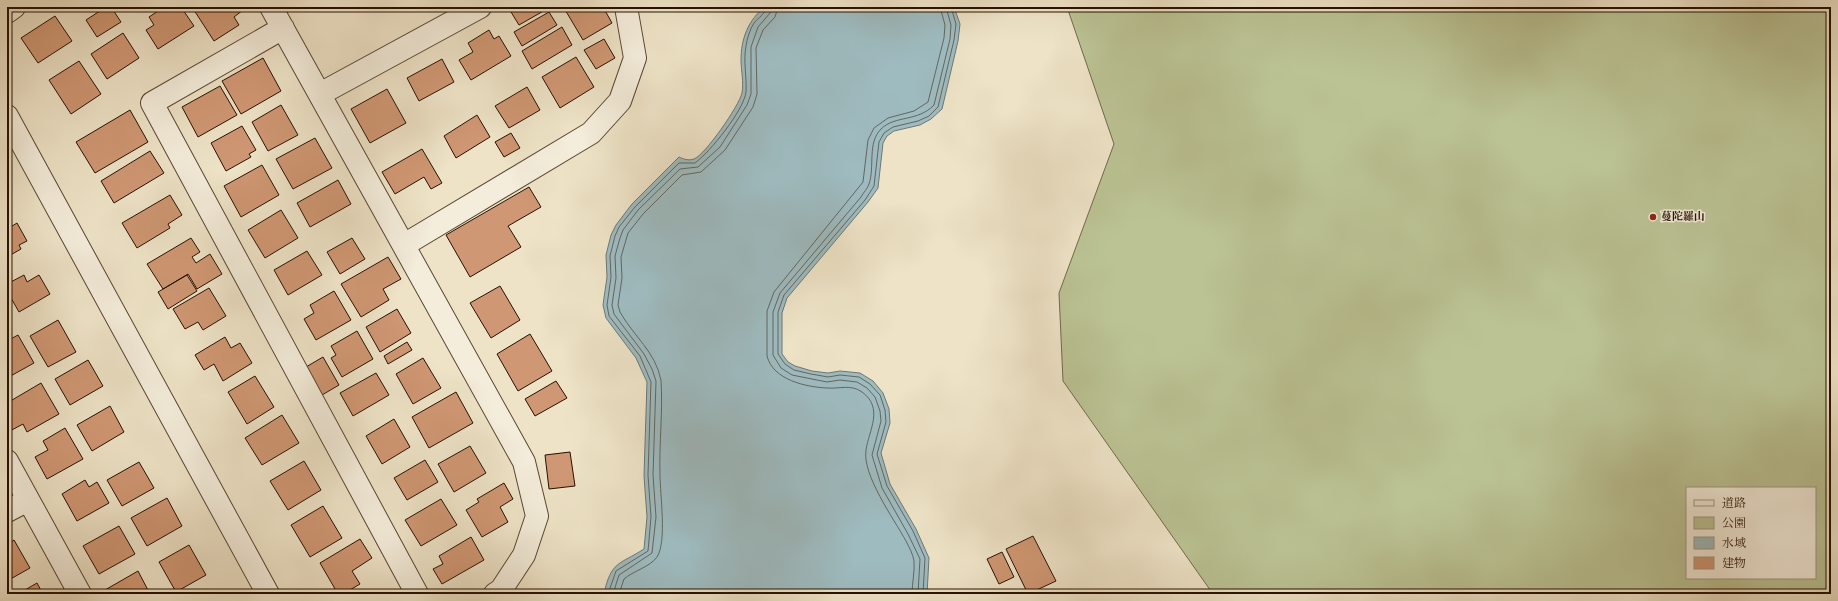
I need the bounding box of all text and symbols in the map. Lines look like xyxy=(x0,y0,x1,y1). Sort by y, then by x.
place label: 蔓陀羅山 xyxy=(1661,210,1705,223)
marker: 蔓陀羅山 xyxy=(1648,212,1658,222)
legend xyxy=(1686,487,1816,579)
text: 道路 xyxy=(1722,496,1746,510)
text: 公園 xyxy=(1722,517,1746,530)
text: 水域 xyxy=(1722,536,1746,550)
text: 建物 xyxy=(1722,556,1746,570)

